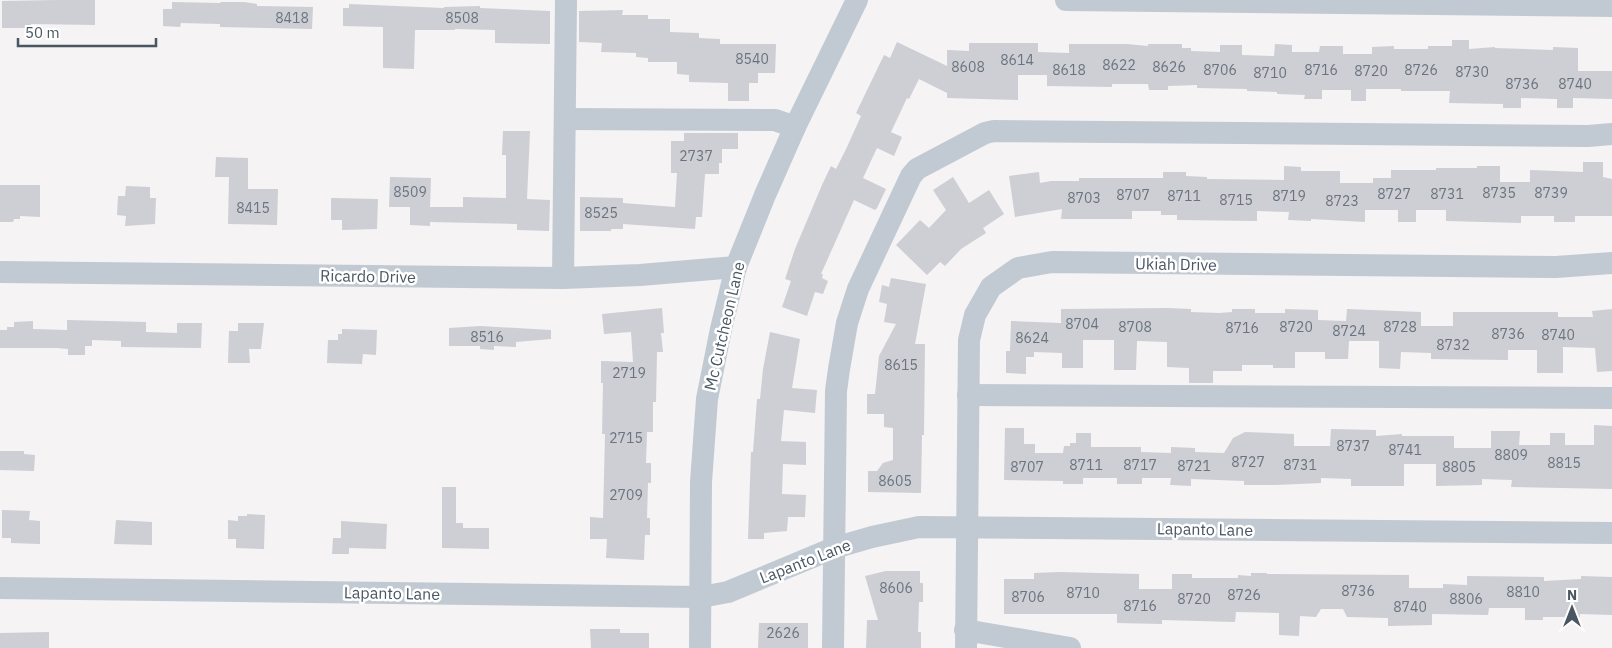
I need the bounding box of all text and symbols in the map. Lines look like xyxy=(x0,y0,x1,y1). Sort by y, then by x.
house number: 8418 xyxy=(275,9,309,27)
house number: 8508 xyxy=(445,9,479,27)
scale bar xyxy=(18,15,155,47)
text: 50 m xyxy=(25,23,60,42)
house number: 8540 xyxy=(735,50,769,68)
house number: 8614 xyxy=(1000,51,1034,69)
house number: 8622 xyxy=(1102,56,1136,74)
house number: 8608 xyxy=(951,58,985,76)
house number: 8626 xyxy=(1152,58,1186,76)
house number: 8618 xyxy=(1052,61,1086,79)
house number: 8706 xyxy=(1203,61,1237,79)
house number: 8716 xyxy=(1304,61,1338,79)
house number: 8726 xyxy=(1404,61,1438,79)
house number: 8720 xyxy=(1354,62,1388,80)
house number: 8730 xyxy=(1455,63,1489,81)
house number: 8710 xyxy=(1253,64,1287,82)
house number: 8736 xyxy=(1505,75,1539,93)
house number: 8740 xyxy=(1558,75,1592,93)
house number: 2737 xyxy=(679,147,713,165)
house number: 8509 xyxy=(393,183,427,201)
house number: 8735 xyxy=(1482,184,1516,202)
house number: 8739 xyxy=(1534,184,1568,202)
house number: 8727 xyxy=(1377,185,1411,203)
house number: 8731 xyxy=(1430,185,1464,203)
house number: 8707 xyxy=(1116,186,1150,204)
house number: 8711 xyxy=(1167,187,1201,205)
house number: 8719 xyxy=(1272,187,1306,205)
house number: 8703 xyxy=(1067,189,1101,207)
house number: 8715 xyxy=(1219,191,1253,209)
house number: 8723 xyxy=(1325,192,1359,210)
house number: 8415 xyxy=(236,199,270,217)
house number: 8525 xyxy=(584,204,618,222)
street label: Ukiah Drive xyxy=(1135,253,1217,275)
street label: Mc Cutcheon Lane xyxy=(699,259,749,392)
street label: Ricardo Drive xyxy=(320,265,416,287)
house number: 8704 xyxy=(1065,315,1099,333)
house number: 8708 xyxy=(1118,318,1152,336)
house number: 8720 xyxy=(1279,318,1313,336)
house number: 8728 xyxy=(1383,318,1417,336)
house number: 8716 xyxy=(1225,319,1259,337)
house number: 8724 xyxy=(1332,322,1366,340)
house number: 8736 xyxy=(1491,325,1525,343)
house number: 8740 xyxy=(1541,326,1575,344)
house number: 8516 xyxy=(470,328,504,346)
house number: 8624 xyxy=(1015,329,1049,347)
house number: 8732 xyxy=(1436,336,1470,354)
house number: 8615 xyxy=(884,356,918,374)
house number: 2719 xyxy=(612,364,646,382)
house number: 2715 xyxy=(609,429,643,447)
house number: 8737 xyxy=(1336,437,1370,455)
house number: 8741 xyxy=(1388,441,1422,459)
house number: 8809 xyxy=(1494,446,1528,464)
house number: 8727 xyxy=(1231,453,1265,471)
house number: 8815 xyxy=(1547,454,1581,472)
house number: 8711 xyxy=(1069,456,1103,474)
house number: 8717 xyxy=(1123,456,1157,474)
house number: 8731 xyxy=(1283,456,1317,474)
house number: 8721 xyxy=(1177,457,1211,475)
house number: 8707 xyxy=(1010,458,1044,476)
house number: 8805 xyxy=(1442,458,1476,476)
house number: 8605 xyxy=(878,472,912,490)
house number: 2709 xyxy=(609,486,643,504)
street label: Lapanto Lane xyxy=(1157,518,1253,540)
street label: Lapanto Lane xyxy=(757,534,854,588)
house number: 8606 xyxy=(879,579,913,597)
street label: Lapanto Lane xyxy=(344,582,440,604)
house number: 8736 xyxy=(1341,582,1375,600)
house number: 8810 xyxy=(1506,583,1540,601)
north arrow xyxy=(1547,583,1597,633)
house number: 8710 xyxy=(1066,584,1100,602)
house number: 8726 xyxy=(1227,586,1261,604)
text: N xyxy=(1567,586,1577,604)
house number: 8706 xyxy=(1011,588,1045,606)
house number: 8720 xyxy=(1177,590,1211,608)
house number: 8806 xyxy=(1449,590,1483,608)
house number: 8716 xyxy=(1123,597,1157,615)
house number: 8740 xyxy=(1393,598,1427,616)
house number: 2626 xyxy=(766,624,800,642)

